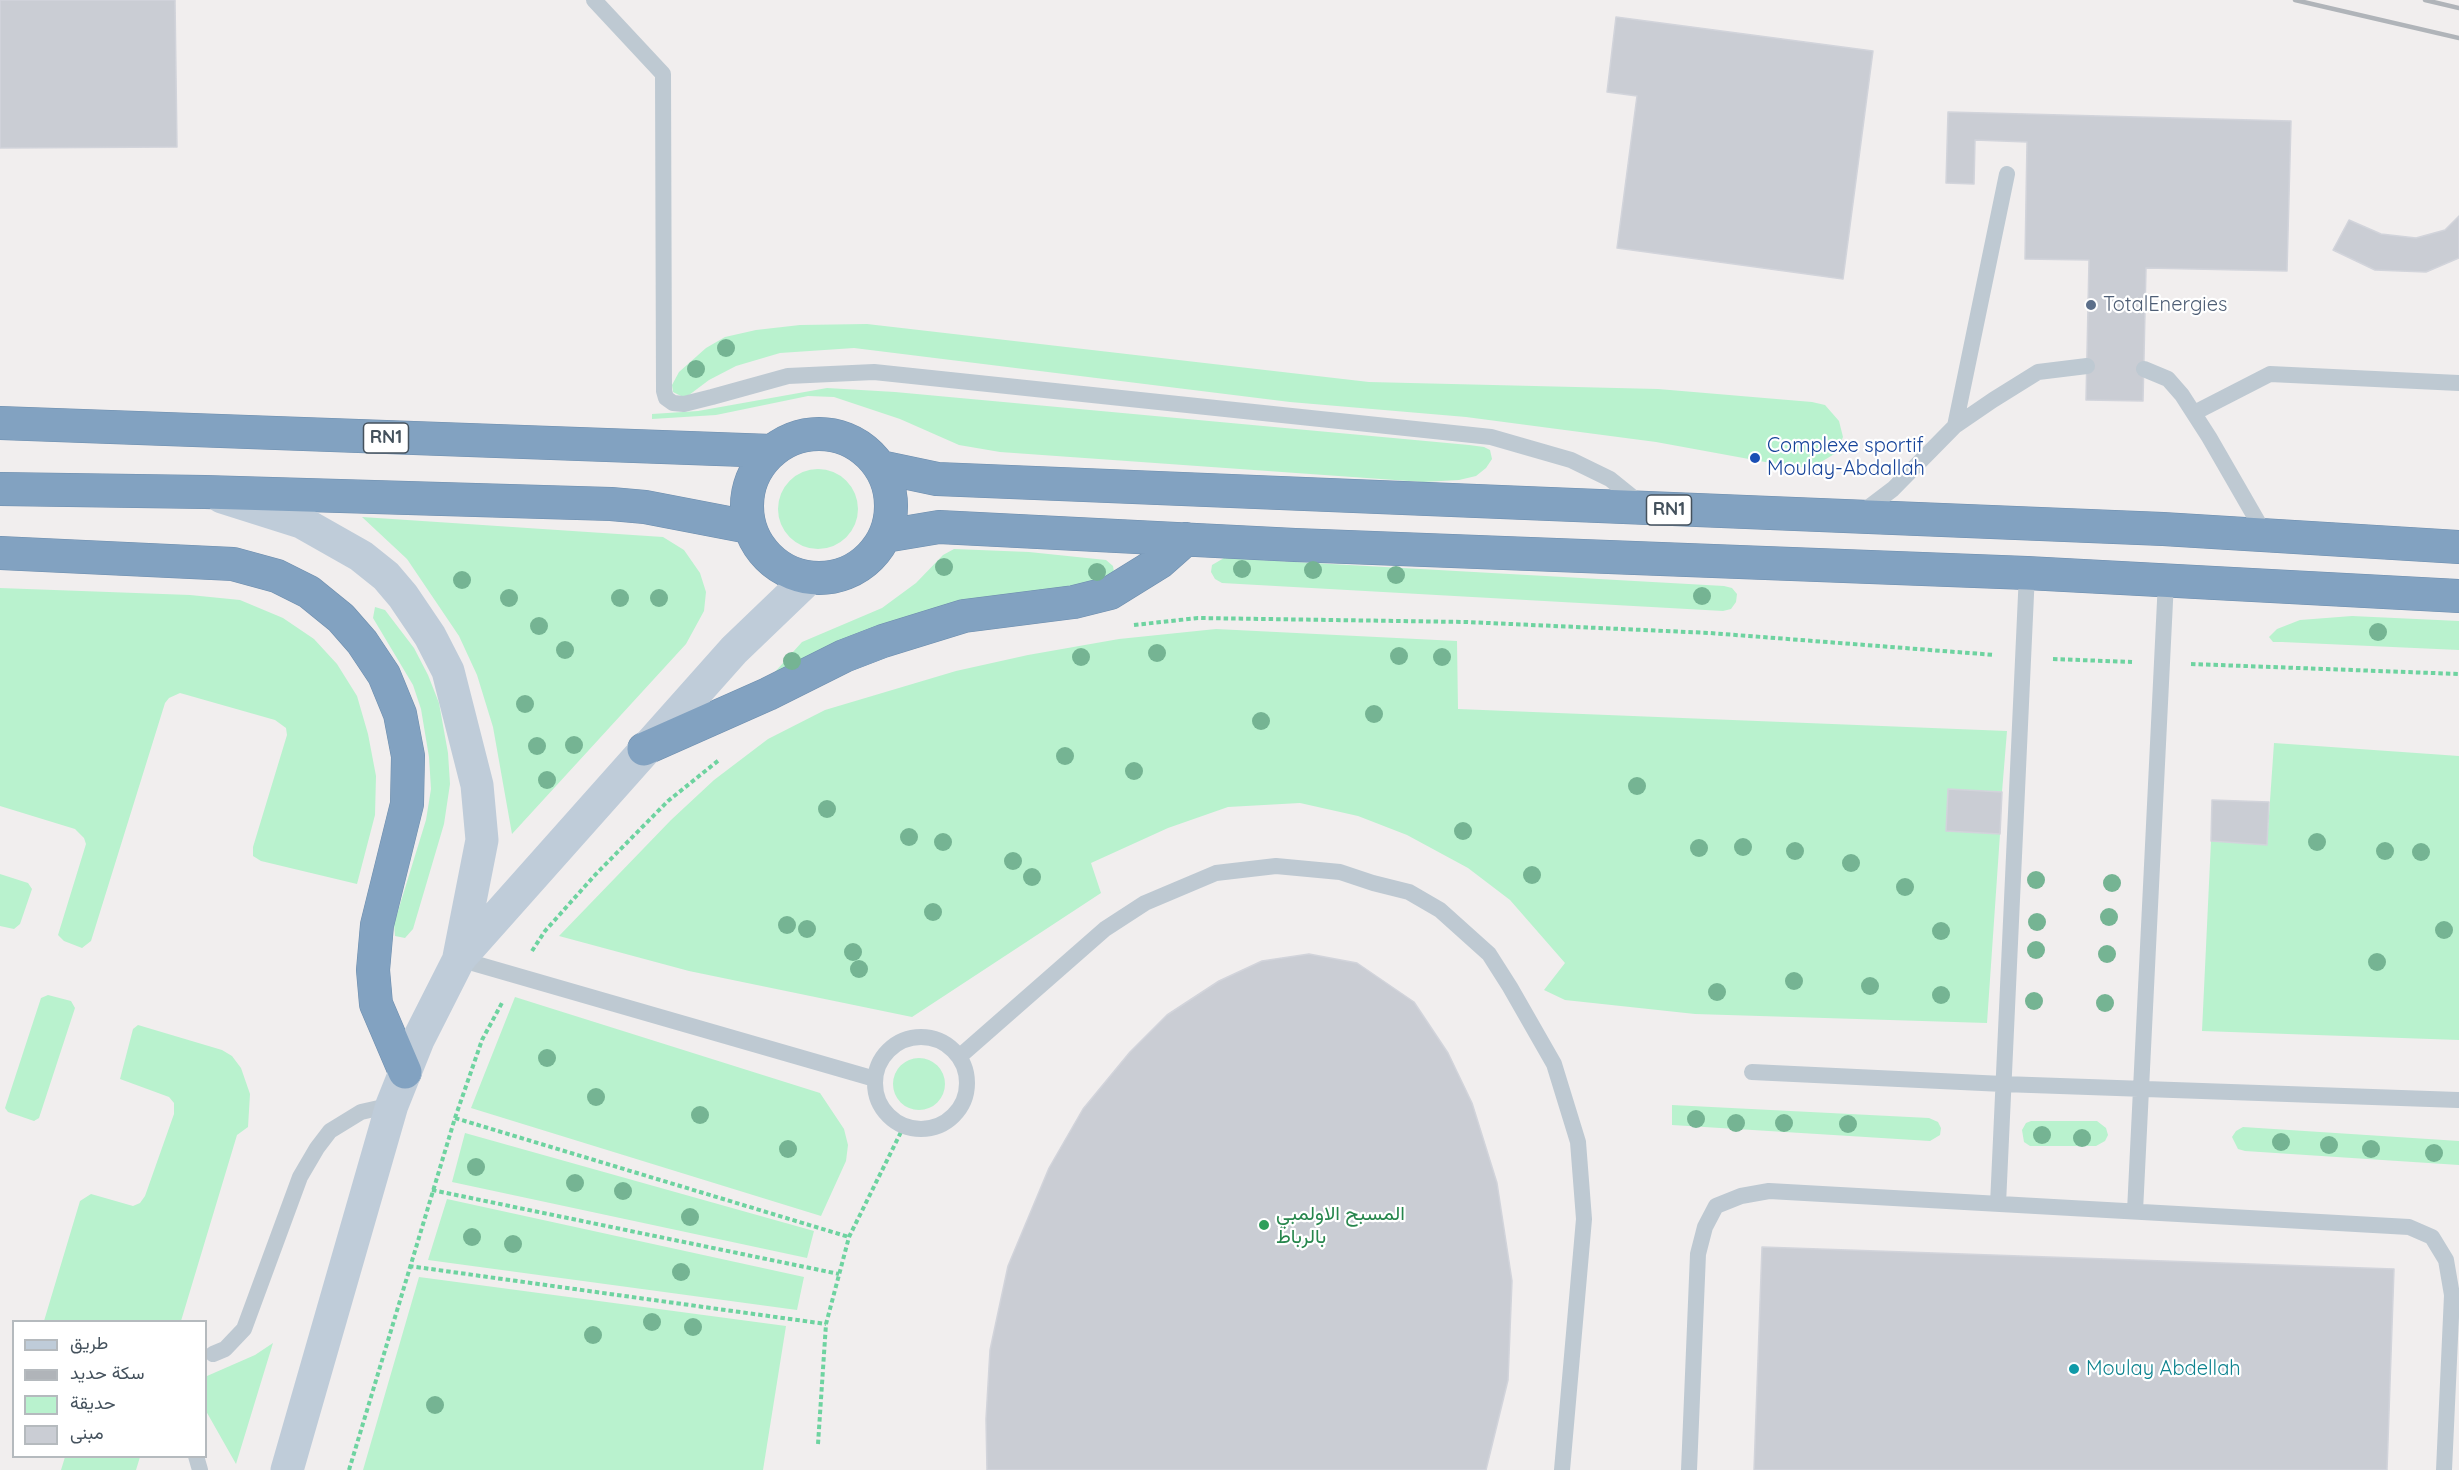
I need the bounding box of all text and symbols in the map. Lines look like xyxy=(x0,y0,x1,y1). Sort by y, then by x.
place label: TotalEnergies xyxy=(2103,293,2227,317)
marker: TotalEnergies xyxy=(2084,298,2098,312)
road number: RN1 xyxy=(364,423,408,453)
place label: Complexe sportif Moulay-Abdallah xyxy=(1767,434,1925,481)
marker: Complexe sportif Moulay-Abdallah xyxy=(1748,451,1762,465)
road number: RN1 xyxy=(1646,495,1692,525)
place label: المسبح الاولمبي بالرباط xyxy=(1276,1202,1405,1249)
marker: المسبح الاولمبي بالرباط xyxy=(1257,1218,1271,1232)
legend xyxy=(12,1320,207,1458)
text: طريق xyxy=(70,1331,108,1354)
place label: Moulay Abdellah xyxy=(2086,1357,2241,1381)
text: سكة حديد xyxy=(70,1361,144,1384)
marker: Moulay Abdellah xyxy=(2067,1362,2081,1376)
text: حديقة xyxy=(70,1391,116,1414)
text: مبنى xyxy=(70,1421,104,1444)

